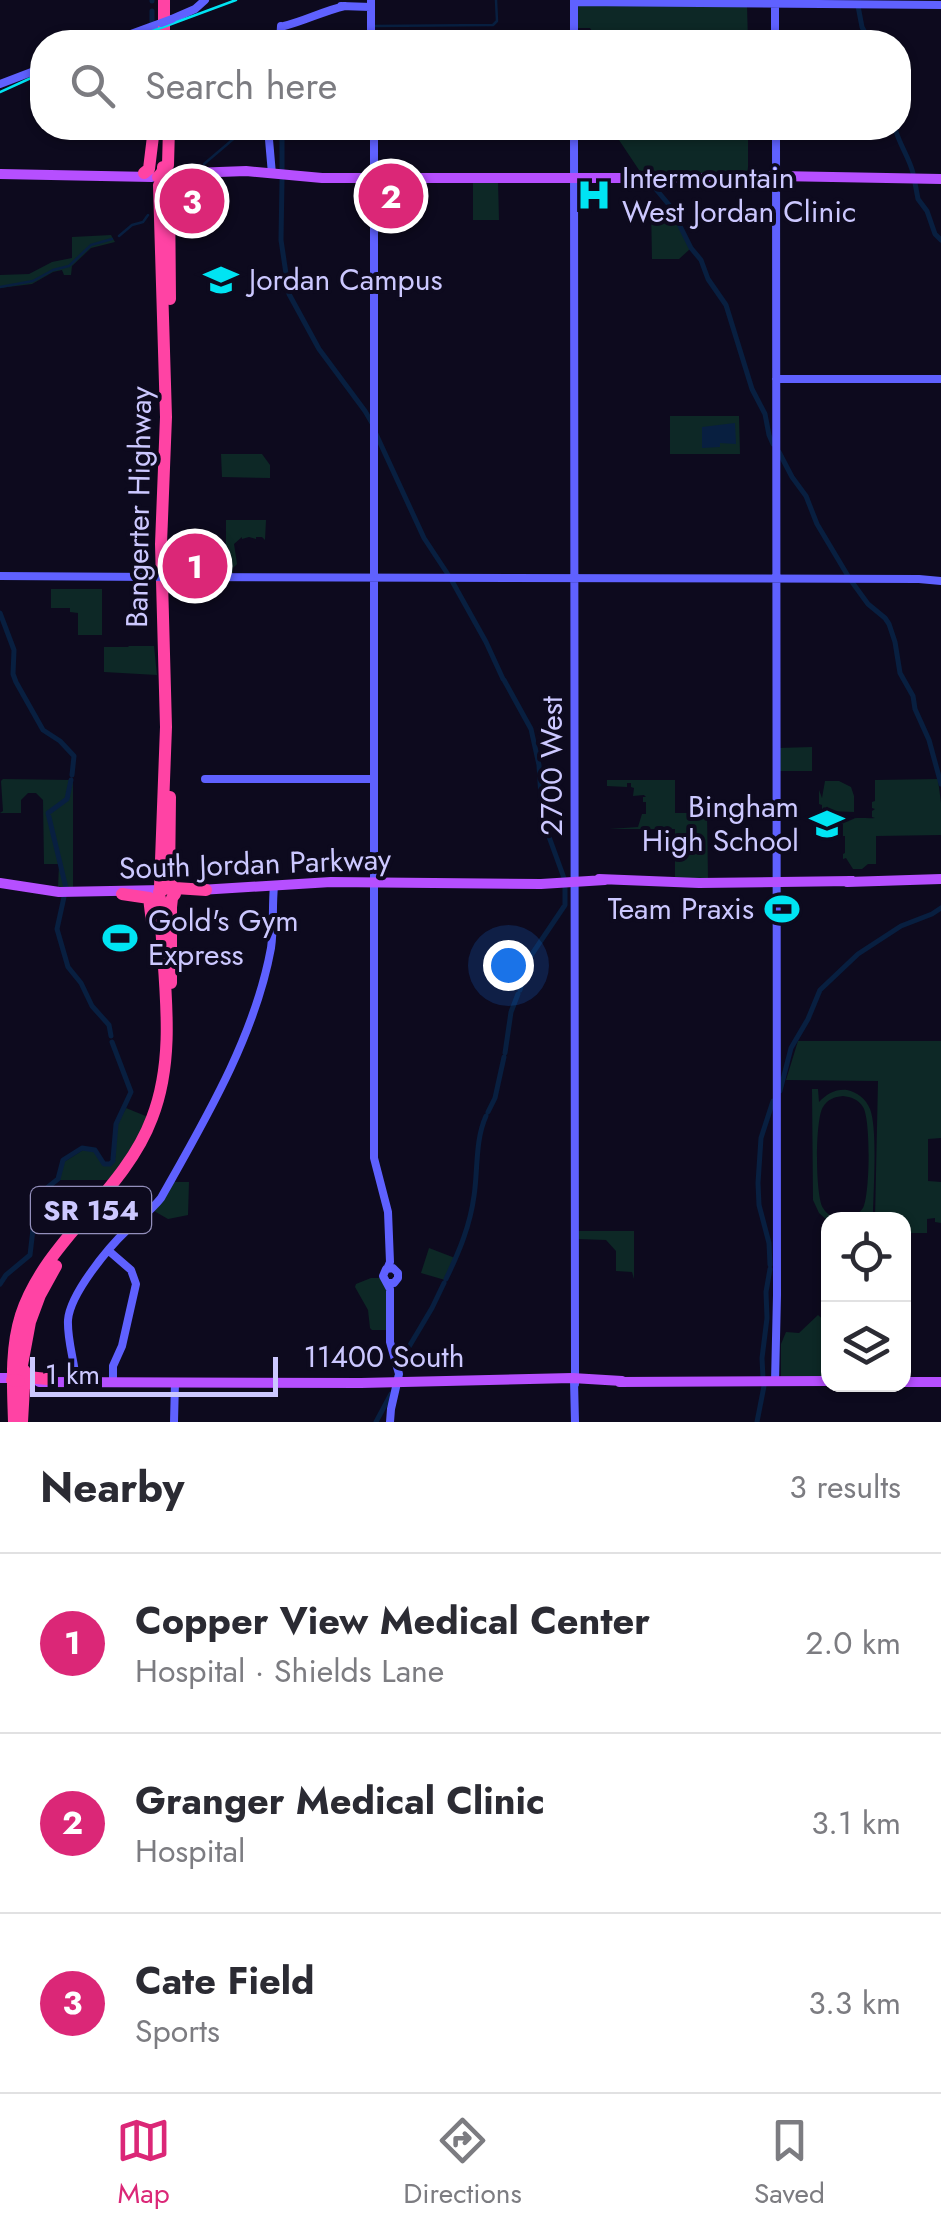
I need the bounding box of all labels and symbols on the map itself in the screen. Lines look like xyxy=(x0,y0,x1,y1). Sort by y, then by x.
place label: Intermountain West Jordan Clinic xyxy=(622,156,856,233)
pin: 2 xyxy=(358,158,424,234)
pin: 3 xyxy=(160,164,224,238)
hospital icon: Intermountain West Jordan Clinic xyxy=(575,176,613,214)
place label: Jordan Campus xyxy=(245,258,442,301)
school or university icon: Jordan Campus xyxy=(202,261,240,299)
street label: Bangerter Highway xyxy=(115,385,162,628)
pin: 1 xyxy=(162,528,228,604)
street label: 2700 West xyxy=(530,695,573,836)
place label: Bingham High School xyxy=(642,785,799,862)
school or university icon: Bingham High School xyxy=(808,805,846,843)
street label: South Jordan Parkway xyxy=(118,837,393,890)
place label: Team Praxis xyxy=(608,887,754,930)
sports icon: Team Praxis xyxy=(763,890,801,928)
place label: Gold's Gym Express xyxy=(148,899,299,976)
sports icon: Gold's Gym Express xyxy=(101,919,139,957)
your location xyxy=(483,940,534,991)
road number: SR 154 xyxy=(31,1187,151,1233)
street label: 11400 South xyxy=(303,1335,465,1378)
scale bar xyxy=(30,1352,278,1396)

